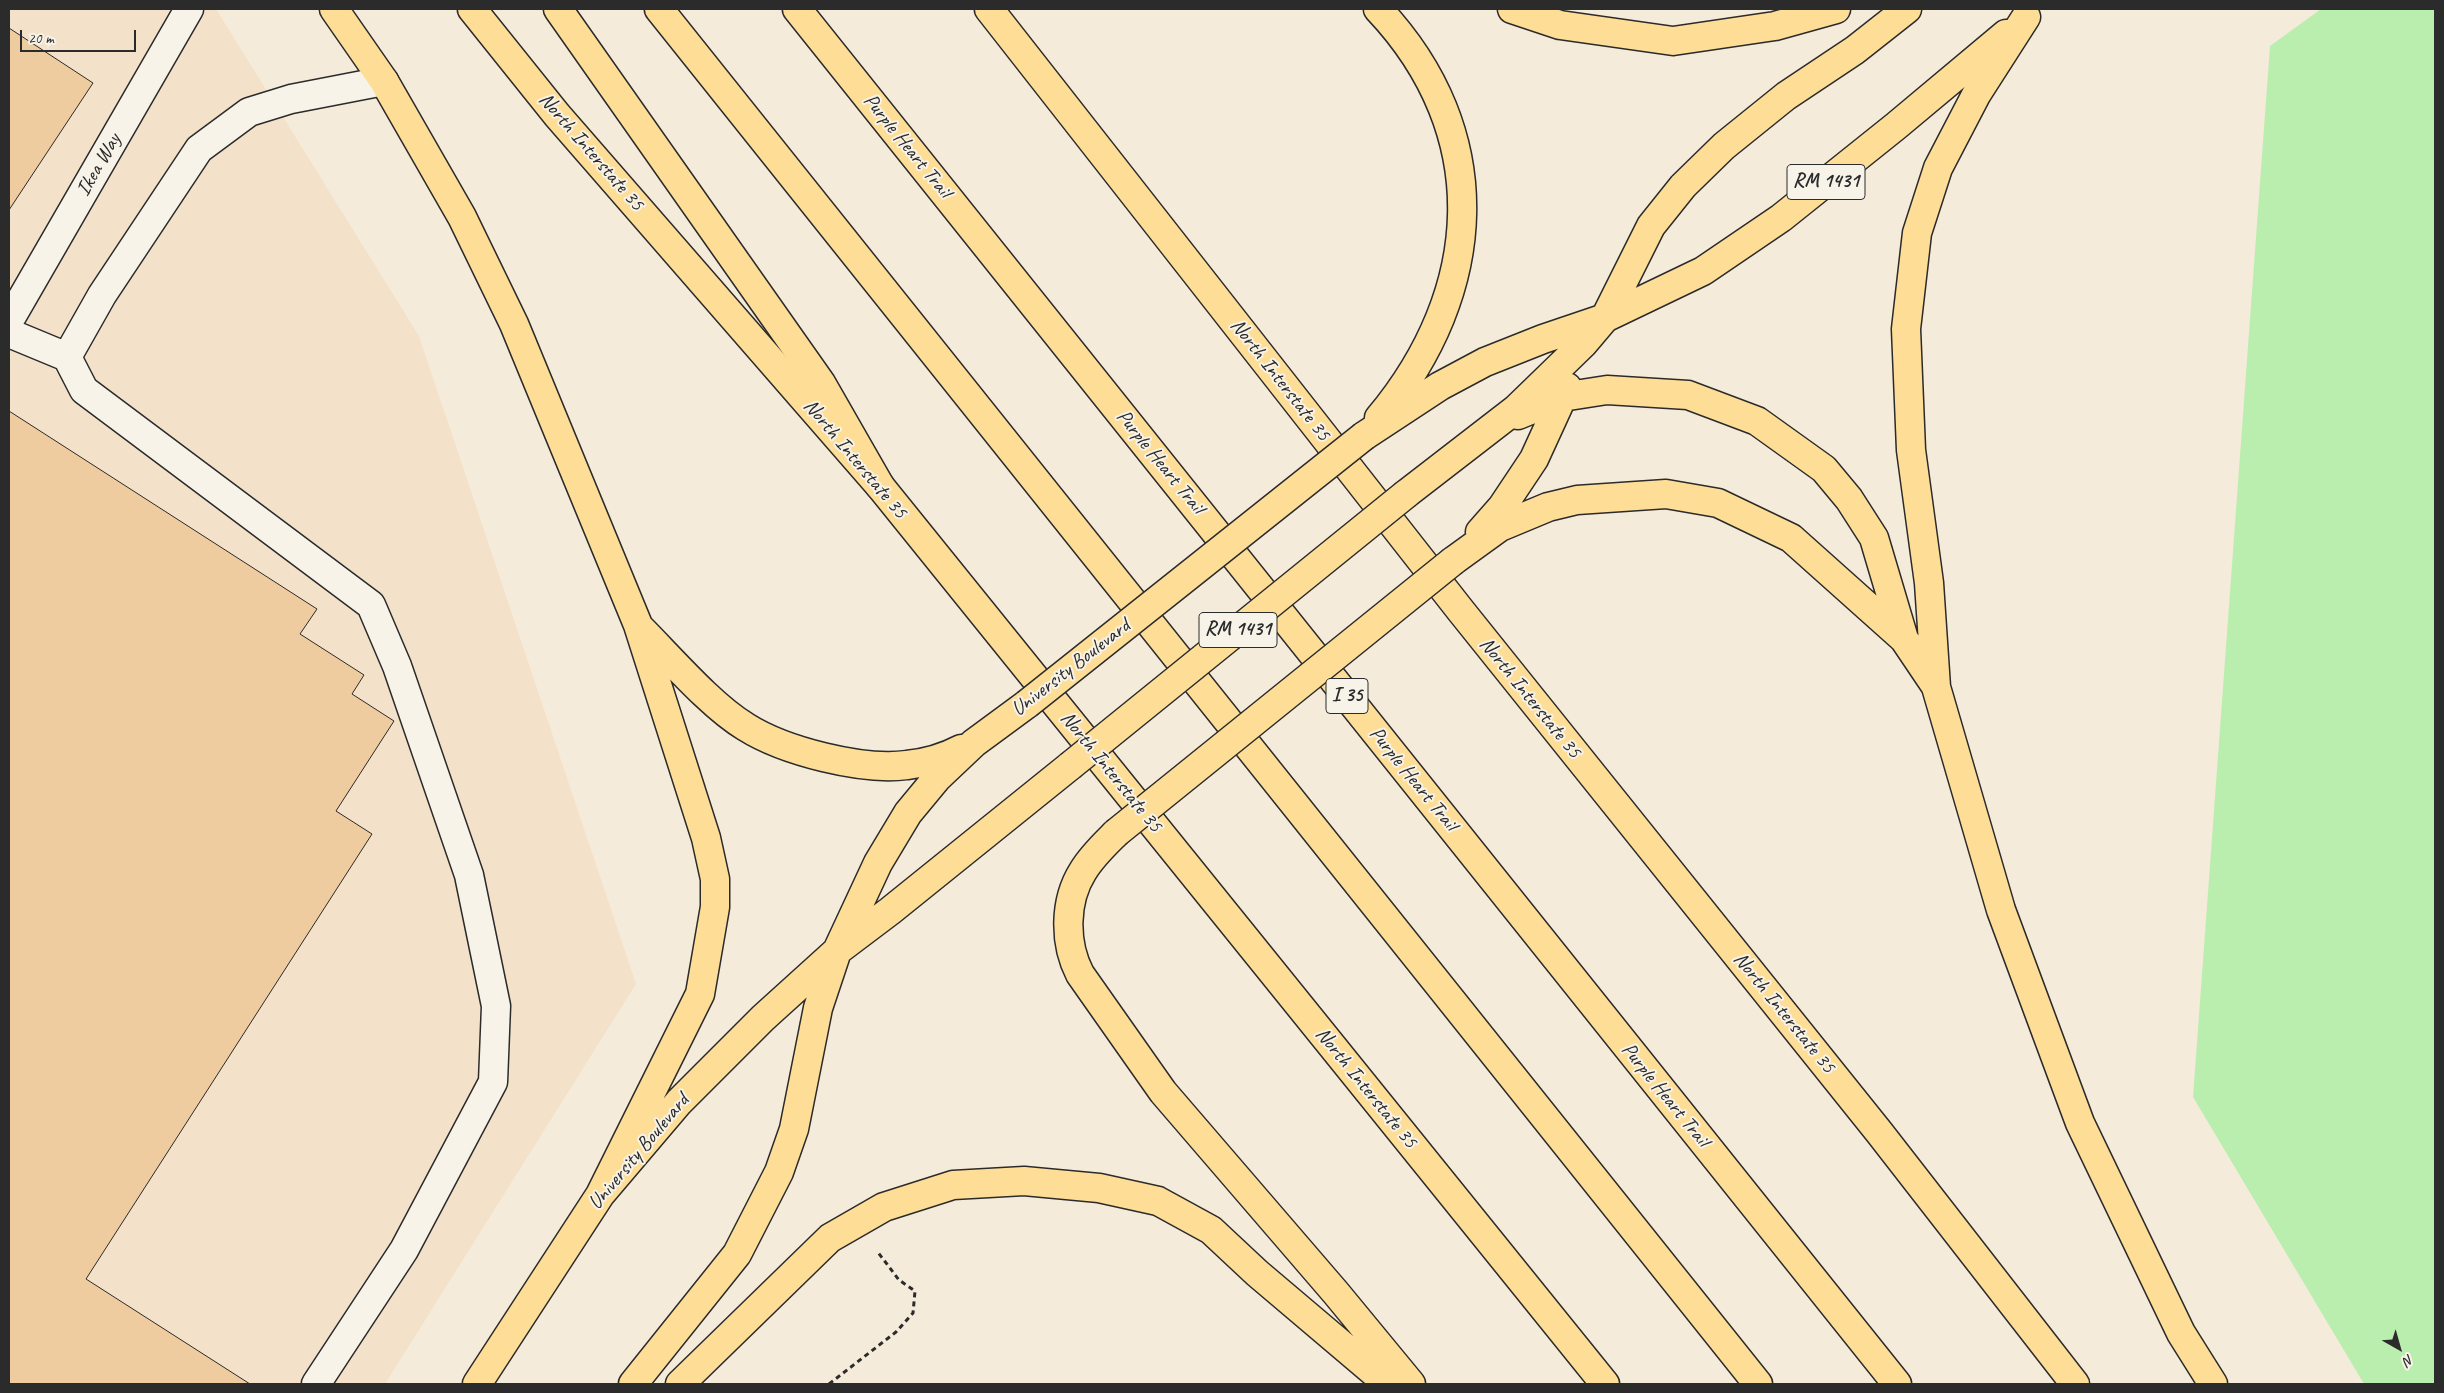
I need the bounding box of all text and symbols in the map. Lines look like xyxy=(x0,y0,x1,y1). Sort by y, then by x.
scale bar xyxy=(22,20,139,52)
text: 20 m xyxy=(28,29,54,48)
street label: North Interstate 35 xyxy=(533,88,649,216)
street label: Purple Heart Trail xyxy=(857,89,957,203)
street label: Ikea Way xyxy=(71,129,127,201)
road number: RM 1431 xyxy=(1787,164,1865,200)
street label: North Interstate 35 xyxy=(1224,314,1336,446)
street label: North Interstate 35 xyxy=(798,394,912,524)
street label: Purple Heart Trail xyxy=(1110,405,1210,519)
road number: RM 1431 xyxy=(1199,612,1277,648)
street label: University Boulevard xyxy=(1007,614,1135,722)
street label: North Interstate 35 xyxy=(1474,632,1586,764)
road number: I 35 xyxy=(1326,678,1368,714)
street label: North Interstate 35 xyxy=(1055,706,1167,838)
street label: Purple Heart Trail xyxy=(1363,722,1463,836)
street label: North Interstate 35 xyxy=(1728,947,1840,1079)
street label: North Interstate 35 xyxy=(1310,1022,1422,1154)
street label: Purple Heart Trail xyxy=(1615,1038,1715,1152)
street label: University Boulevard xyxy=(583,1089,695,1215)
north arrow xyxy=(2374,1323,2424,1373)
text: N xyxy=(2400,1351,2417,1370)

